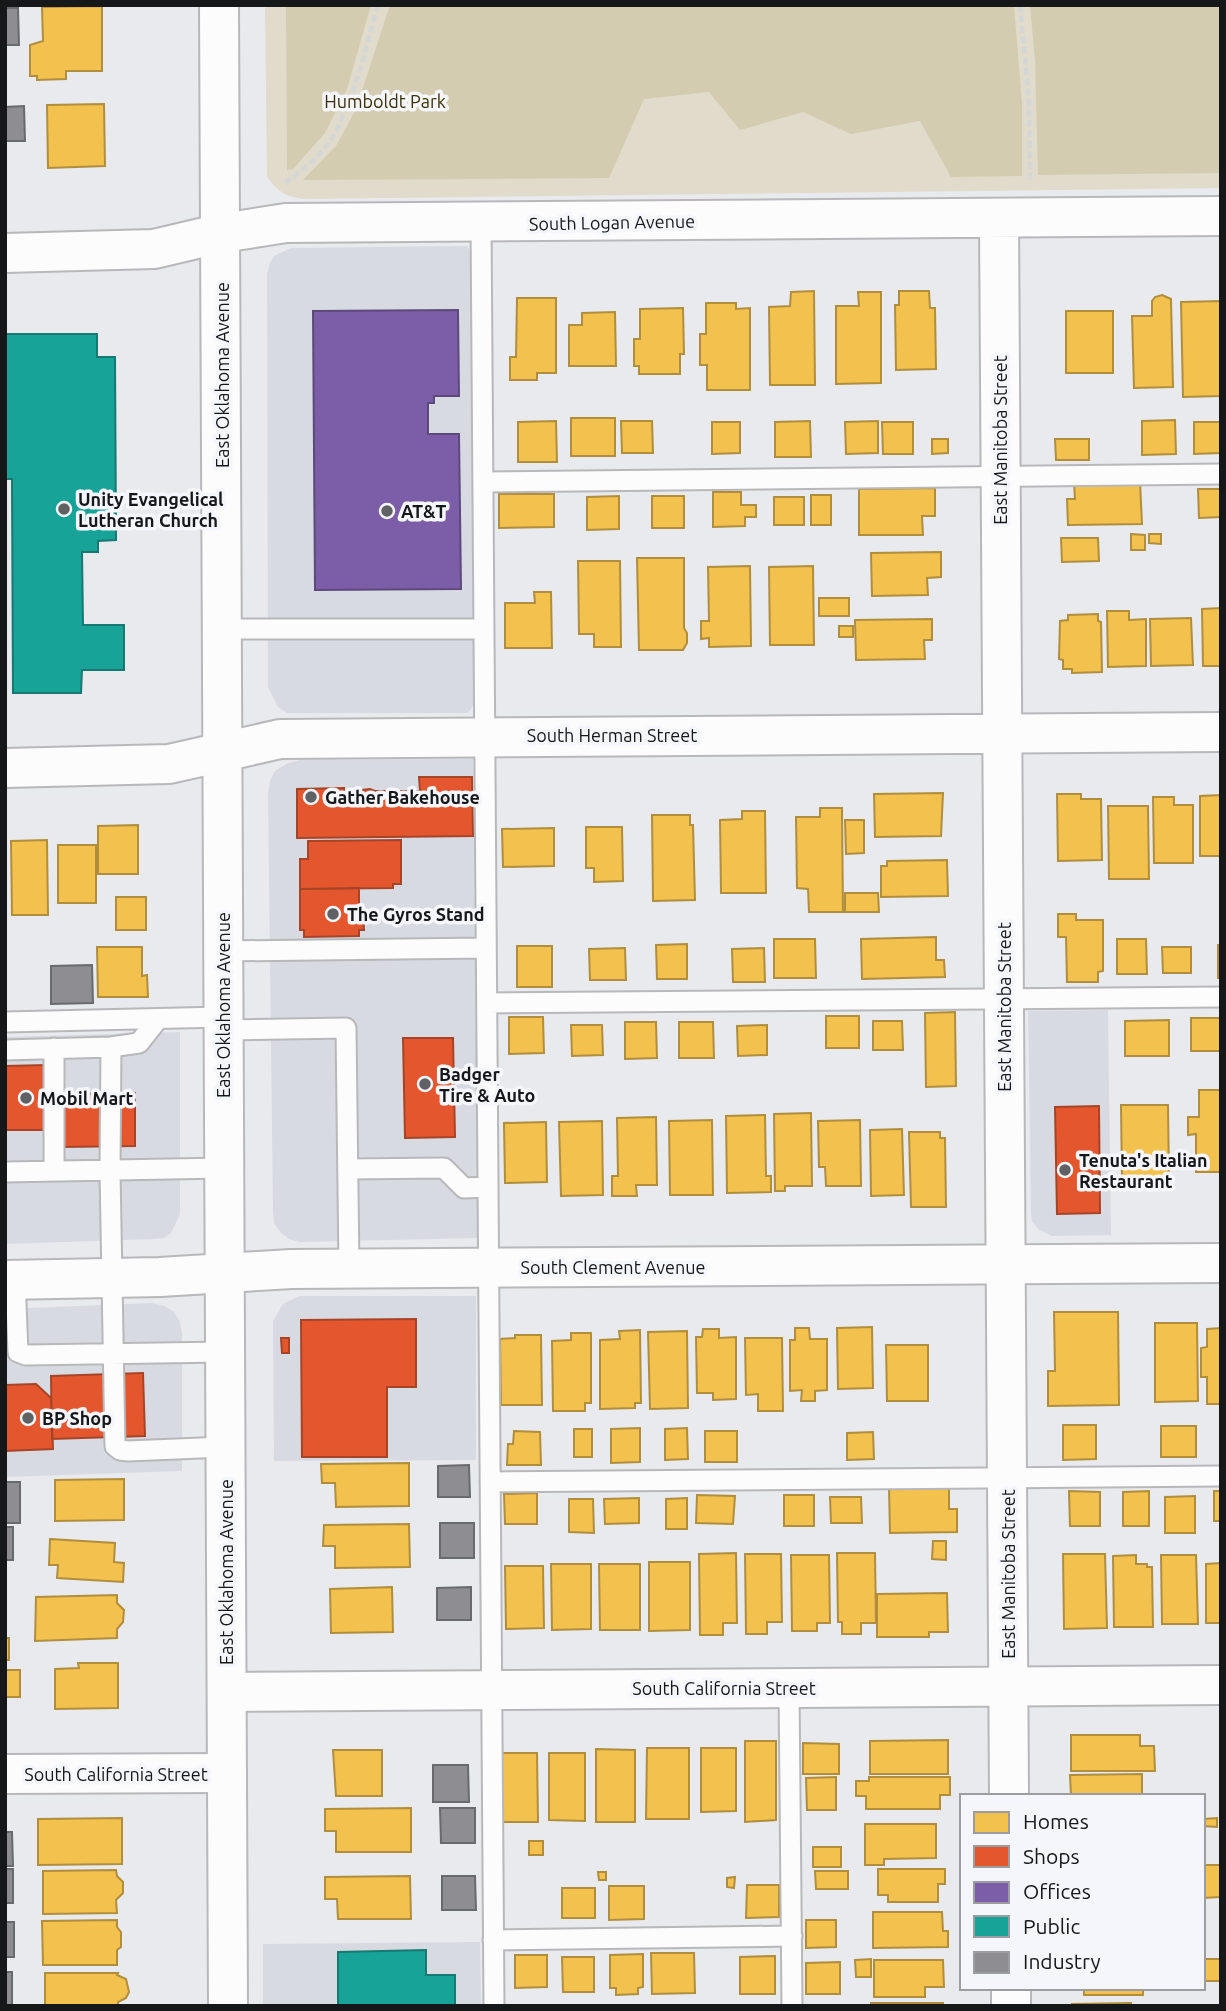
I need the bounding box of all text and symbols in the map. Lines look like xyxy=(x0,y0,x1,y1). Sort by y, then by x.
park label: Humboldt Park xyxy=(324,91,446,111)
street label: South Logan Avenue xyxy=(529,211,695,233)
street label: East Oklahoma Avenue xyxy=(212,282,232,468)
street label: East Manitoba Street xyxy=(990,355,1010,525)
place label: Unity Evangelical Lutheran Church xyxy=(78,489,224,530)
marker: Unity Evangelical Lutheran Church xyxy=(56,501,72,517)
place label: AT&T xyxy=(401,501,447,521)
marker: AT&T xyxy=(379,503,395,519)
street label: South Herman Street xyxy=(527,725,697,745)
place label: Gather Bakehouse xyxy=(325,787,480,807)
marker: Gather Bakehouse xyxy=(303,789,319,805)
place label: The Gyros Stand xyxy=(347,904,484,924)
marker: The Gyros Stand xyxy=(325,906,341,922)
street label: East Oklahoma Avenue xyxy=(213,912,233,1098)
street label: East Manitoba Street xyxy=(994,922,1014,1092)
place label: Badger Tire & Auto xyxy=(439,1064,535,1105)
marker: Badger Tire & Auto xyxy=(417,1076,433,1092)
place label: Mobil Mart xyxy=(40,1088,134,1108)
marker: Mobil Mart xyxy=(18,1090,34,1106)
place label: Tenuta's Italian Restaurant xyxy=(1079,1150,1208,1191)
marker: Tenuta's Italian Restaurant xyxy=(1057,1162,1073,1178)
street label: South Clement Avenue xyxy=(521,1257,706,1277)
place label: BP Shop xyxy=(42,1408,112,1428)
marker: BP Shop xyxy=(20,1410,36,1426)
street label: East Oklahoma Avenue xyxy=(216,1479,236,1665)
street label: East Manitoba Street xyxy=(998,1489,1018,1659)
street label: South California Street xyxy=(632,1678,816,1698)
street label: South California Street xyxy=(24,1764,208,1784)
legend xyxy=(960,1794,1205,1990)
text: Homes xyxy=(1023,1809,1089,1833)
text: Shops xyxy=(1023,1844,1080,1868)
text: Offices xyxy=(1023,1879,1091,1903)
text: Public xyxy=(1023,1914,1080,1938)
text: Industry xyxy=(1023,1949,1101,1973)

